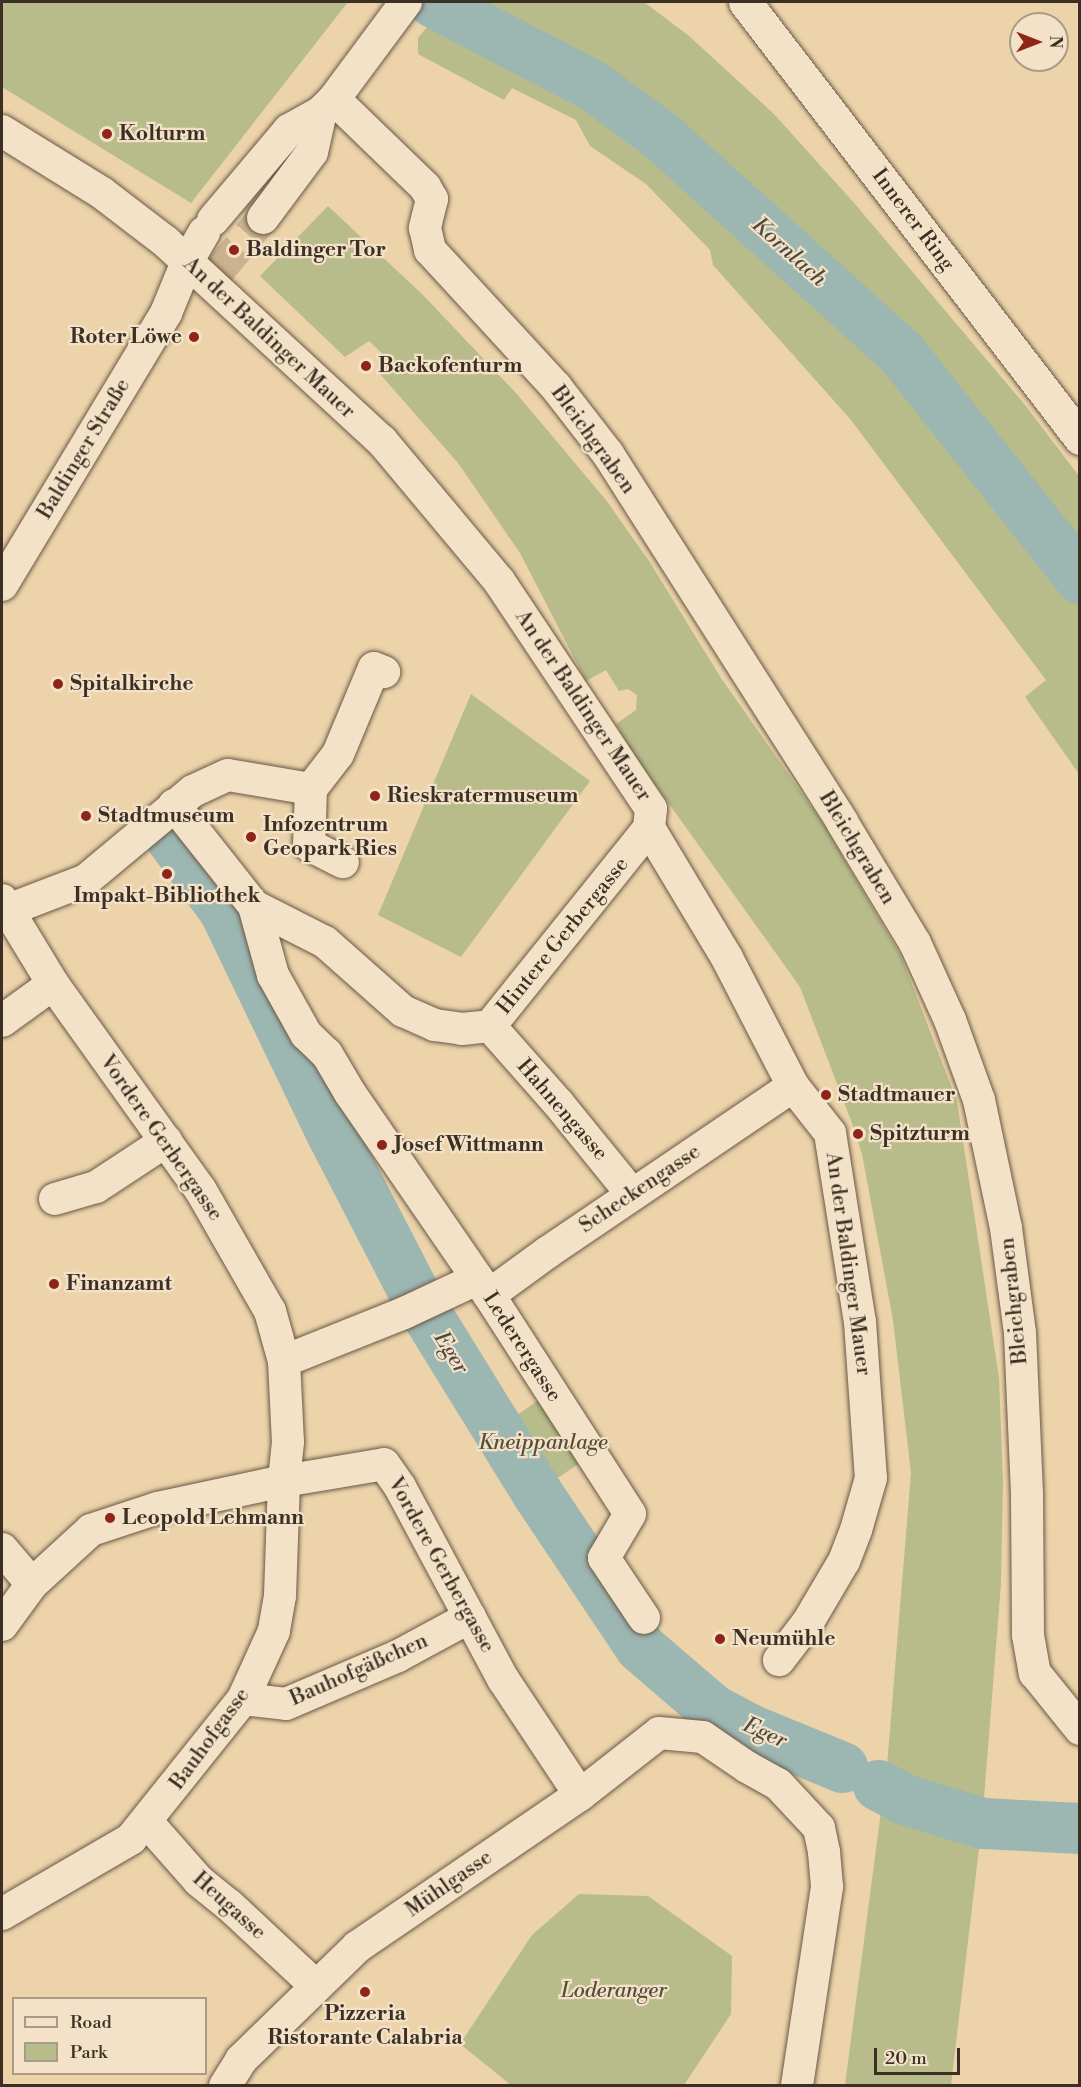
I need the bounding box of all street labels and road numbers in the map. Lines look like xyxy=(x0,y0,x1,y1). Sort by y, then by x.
street label: Innerer Ring xyxy=(866,164,960,276)
street label: An der Baldinger Mauer xyxy=(178,252,360,424)
street label: Baldinger Straße xyxy=(32,374,136,524)
street label: Bleichgraben xyxy=(545,381,641,499)
street label: An der Baldinger Mauer xyxy=(509,605,657,807)
street label: Bleichgraben xyxy=(813,787,901,909)
street label: Hintere Gerbergasse xyxy=(492,852,634,1020)
street label: Vordere Gerbergasse xyxy=(94,1050,228,1226)
street label: Hahnengasse xyxy=(511,1054,613,1166)
street label: Scheckengasse xyxy=(575,1139,705,1239)
street label: An der Baldinger Mauer xyxy=(820,1151,876,1377)
street label: Bleichgraben xyxy=(995,1236,1033,1366)
street label: Lederergasse xyxy=(477,1287,567,1407)
street label: Vordere Gerbergasse xyxy=(382,1473,500,1657)
street label: Bauhofgäßchen xyxy=(286,1628,432,1712)
street label: Bauhofgasse xyxy=(165,1683,255,1795)
street label: Mühlgasse xyxy=(401,1845,497,1923)
street label: Heugasse xyxy=(187,1867,271,1945)

